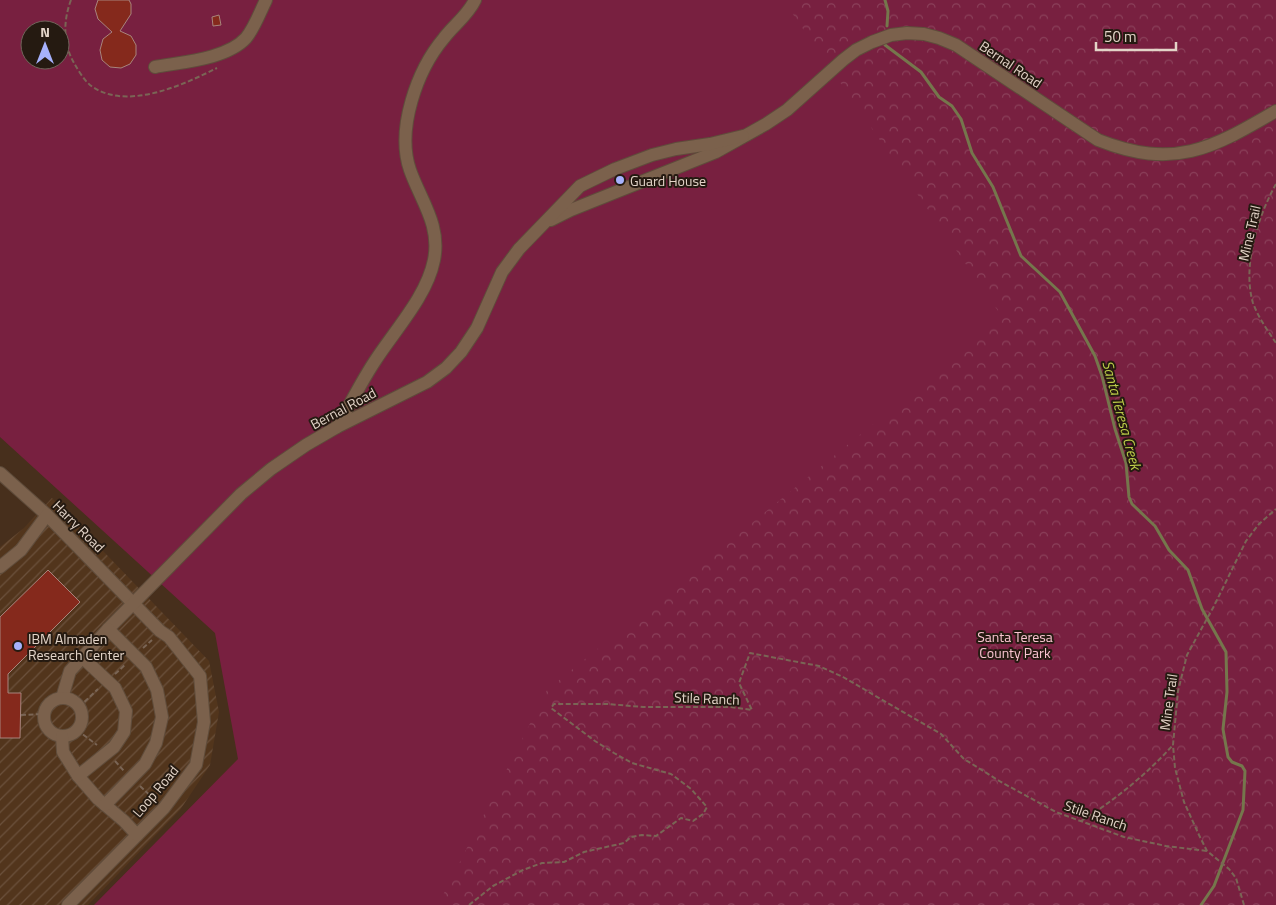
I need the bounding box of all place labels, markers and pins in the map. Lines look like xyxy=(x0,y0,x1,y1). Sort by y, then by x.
place label: Guard House xyxy=(630,170,706,191)
marker: Guard House xyxy=(614,174,626,186)
place label: IBM Almaden Research Center xyxy=(28,628,125,665)
marker: IBM Almaden Research Center xyxy=(12,640,24,652)

